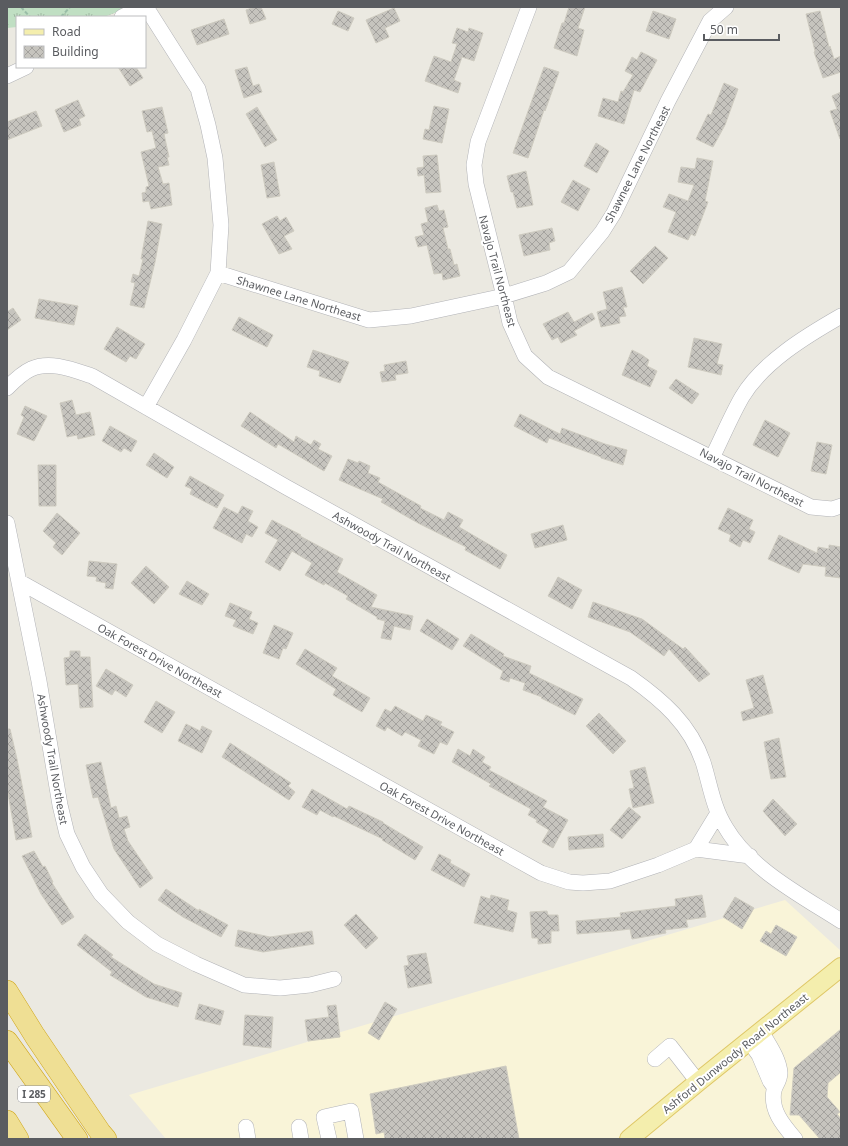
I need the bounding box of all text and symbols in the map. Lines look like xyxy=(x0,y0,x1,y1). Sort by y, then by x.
legend xyxy=(16,16,146,68)
scale bar xyxy=(704,16,779,42)
text: 50 m xyxy=(710,21,738,38)
text: Road xyxy=(52,23,81,40)
text: Building xyxy=(52,43,99,60)
street label: Shawnee Lane Northeast xyxy=(601,103,673,225)
street label: Navajo Trail Northeast xyxy=(476,213,520,329)
street label: Shawnee Lane Northeast xyxy=(235,272,363,324)
street label: Navajo Trail Northeast xyxy=(697,444,807,510)
street label: Ashwoody Trail Northeast xyxy=(330,507,454,585)
street label: Oak Forest Drive Northeast xyxy=(95,619,225,701)
street label: Ashwoody Trail Northeast xyxy=(34,692,72,826)
street label: Oak Forest Drive Northeast xyxy=(377,777,507,859)
street label: Ashford Dunwoody Road Northeast xyxy=(659,989,811,1117)
road number: I 285 xyxy=(18,1086,50,1102)

